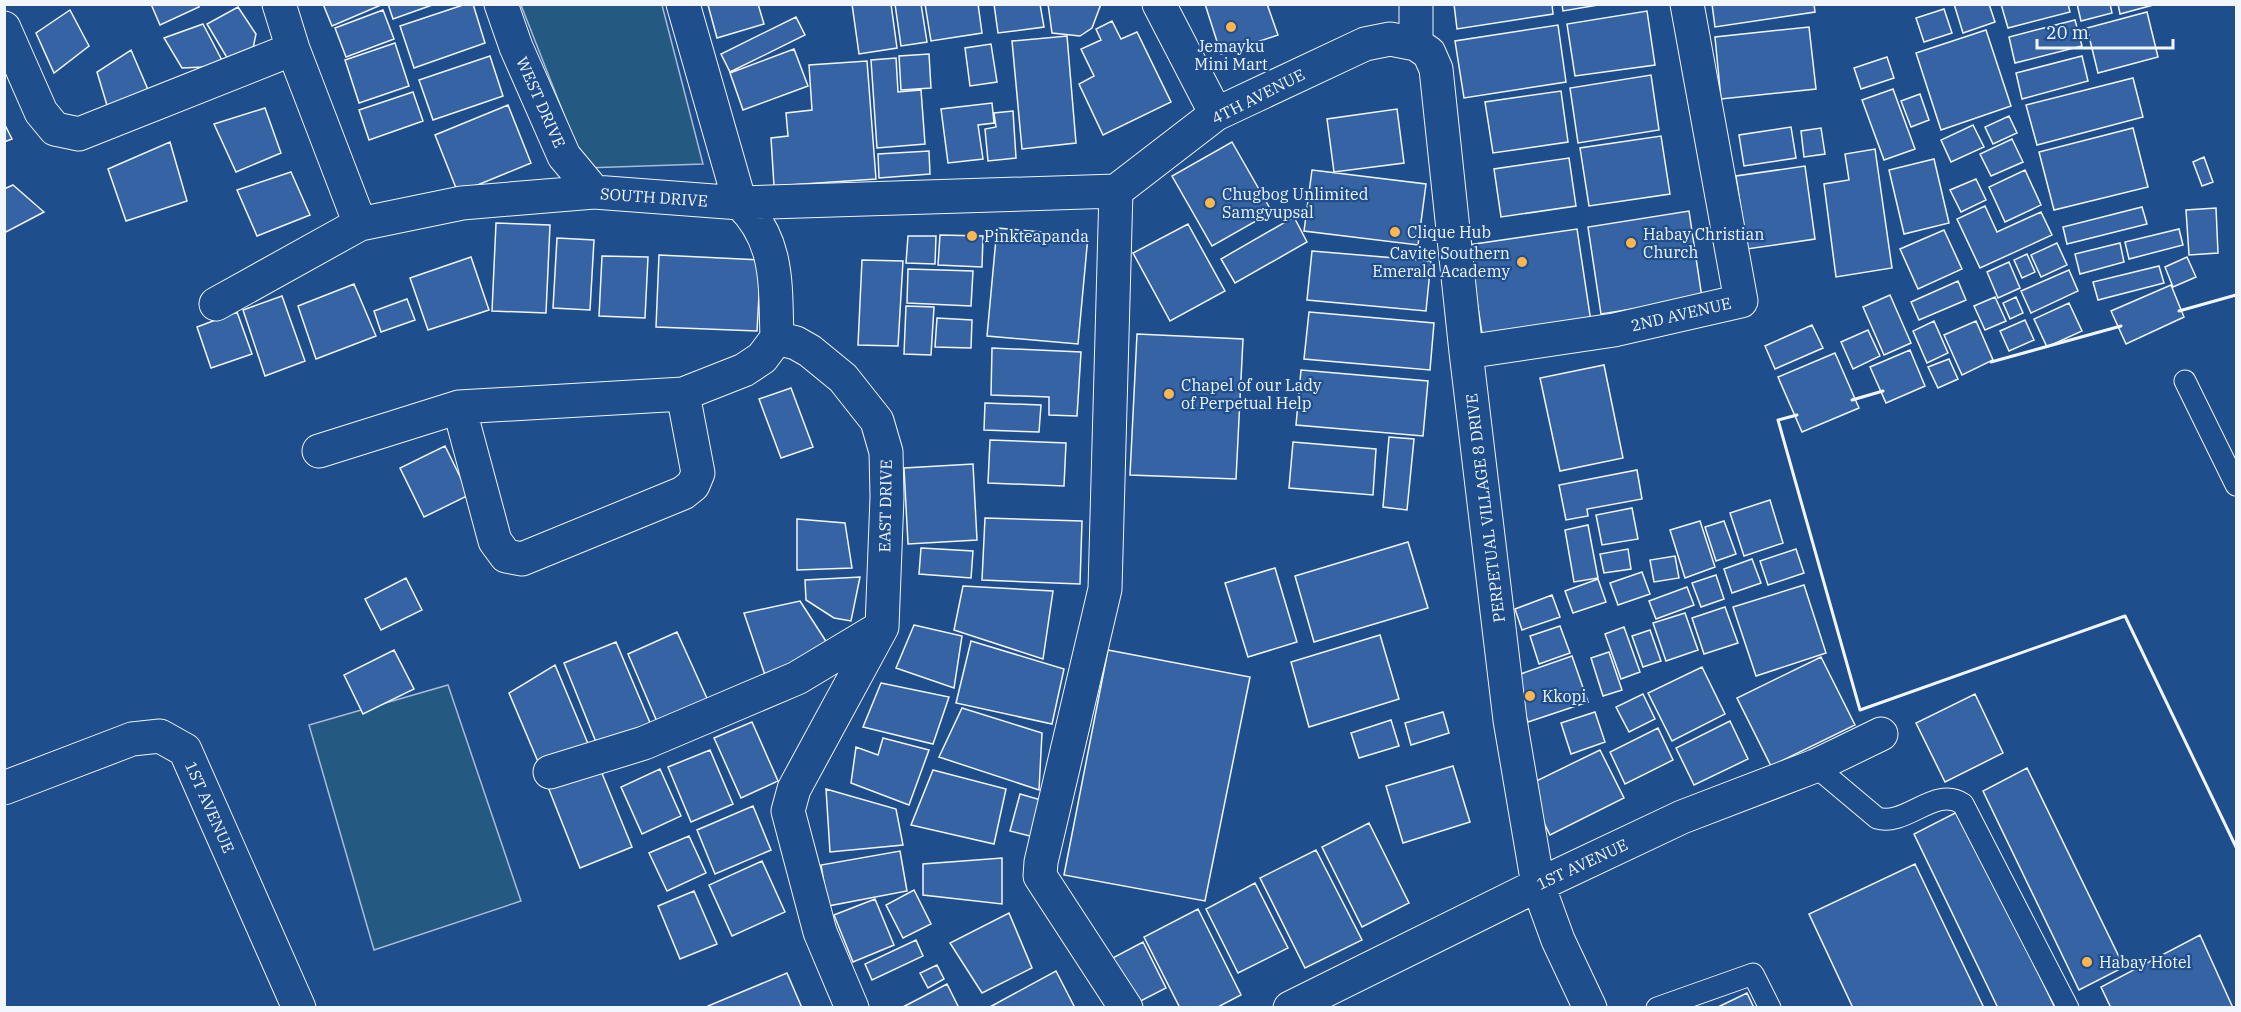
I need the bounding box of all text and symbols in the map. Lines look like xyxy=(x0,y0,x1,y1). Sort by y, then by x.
scale bar xyxy=(2037,12,2174,50)
marker: Jemayku Mini Mart xyxy=(1224,20,1238,34)
text: 20 m xyxy=(2046,21,2089,44)
place label: Jemayku Mini Mart xyxy=(1194,36,1268,74)
street label: WEST DRIVE xyxy=(512,53,570,151)
street label: 4TH AVENUE xyxy=(1208,64,1308,128)
street label: SOUTH DRIVE xyxy=(600,183,708,211)
place label: Chugbog Unlimited Samgyupsal xyxy=(1222,184,1369,222)
marker: Chugbog Unlimited Samgyupsal xyxy=(1203,196,1217,210)
place label: Clique Hub xyxy=(1407,222,1491,242)
place label: Habay Christian Church xyxy=(1643,224,1765,262)
marker: Clique Hub xyxy=(1388,225,1402,239)
place label: Pinkteapanda xyxy=(984,226,1089,246)
marker: Pinkteapanda xyxy=(965,229,979,243)
marker: Habay Christian Church xyxy=(1624,236,1638,250)
place label: Cavite Southern Emerald Academy xyxy=(1372,243,1510,281)
marker: Cavite Southern Emerald Academy xyxy=(1515,255,1529,269)
street label: 2ND AVENUE xyxy=(1629,293,1733,335)
place label: Chapel of our Lady of Perpetual Help xyxy=(1181,375,1322,413)
marker: Chapel of our Lady of Perpetual Help xyxy=(1162,387,1176,401)
street label: PERPETUAL VILLAGE 8 DRIVE xyxy=(1461,392,1509,624)
street label: EAST DRIVE xyxy=(874,459,896,553)
place label: Kkopi xyxy=(1542,686,1586,706)
marker: Kkopi xyxy=(1523,689,1537,703)
street label: 1ST AVENUE xyxy=(181,758,239,856)
street label: 1ST AVENUE xyxy=(1533,834,1631,894)
place label: Habay Hotel xyxy=(2099,952,2192,972)
marker: Habay Hotel xyxy=(2080,955,2094,969)

